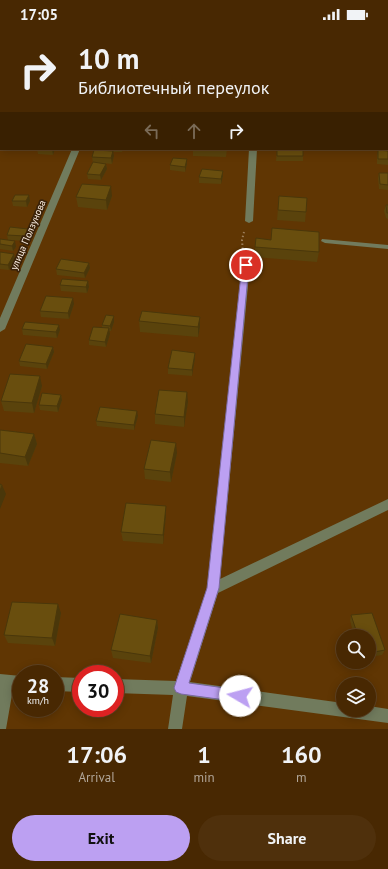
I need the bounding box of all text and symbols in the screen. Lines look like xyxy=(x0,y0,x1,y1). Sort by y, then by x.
text: 17:05 xyxy=(20,5,58,24)
text: 10 m xyxy=(78,40,139,77)
icon: right xyxy=(12,44,64,96)
text: Библиотечный переулок xyxy=(78,76,269,99)
icon: left xyxy=(141,120,163,142)
icon: ahead xyxy=(183,120,205,142)
icon: right xyxy=(225,120,247,142)
street label: улица Ползунова xyxy=(7,198,49,272)
pin xyxy=(229,248,263,282)
icon: arrive xyxy=(235,254,257,276)
map controls xyxy=(336,629,376,717)
button: search xyxy=(336,629,376,669)
speed limit sign: 30 xyxy=(72,665,124,717)
text: 28 xyxy=(27,673,49,699)
position arrow xyxy=(219,675,261,717)
button: layers xyxy=(336,677,376,717)
text: km/h xyxy=(27,694,49,707)
text: 17:06 xyxy=(66,739,127,770)
text: 1 xyxy=(197,739,211,770)
text: 160 xyxy=(281,739,322,770)
text: Arrival xyxy=(79,769,115,786)
text: min xyxy=(193,769,215,786)
text: m xyxy=(296,769,307,786)
button: Exit xyxy=(12,815,190,861)
button: Share xyxy=(198,815,376,861)

